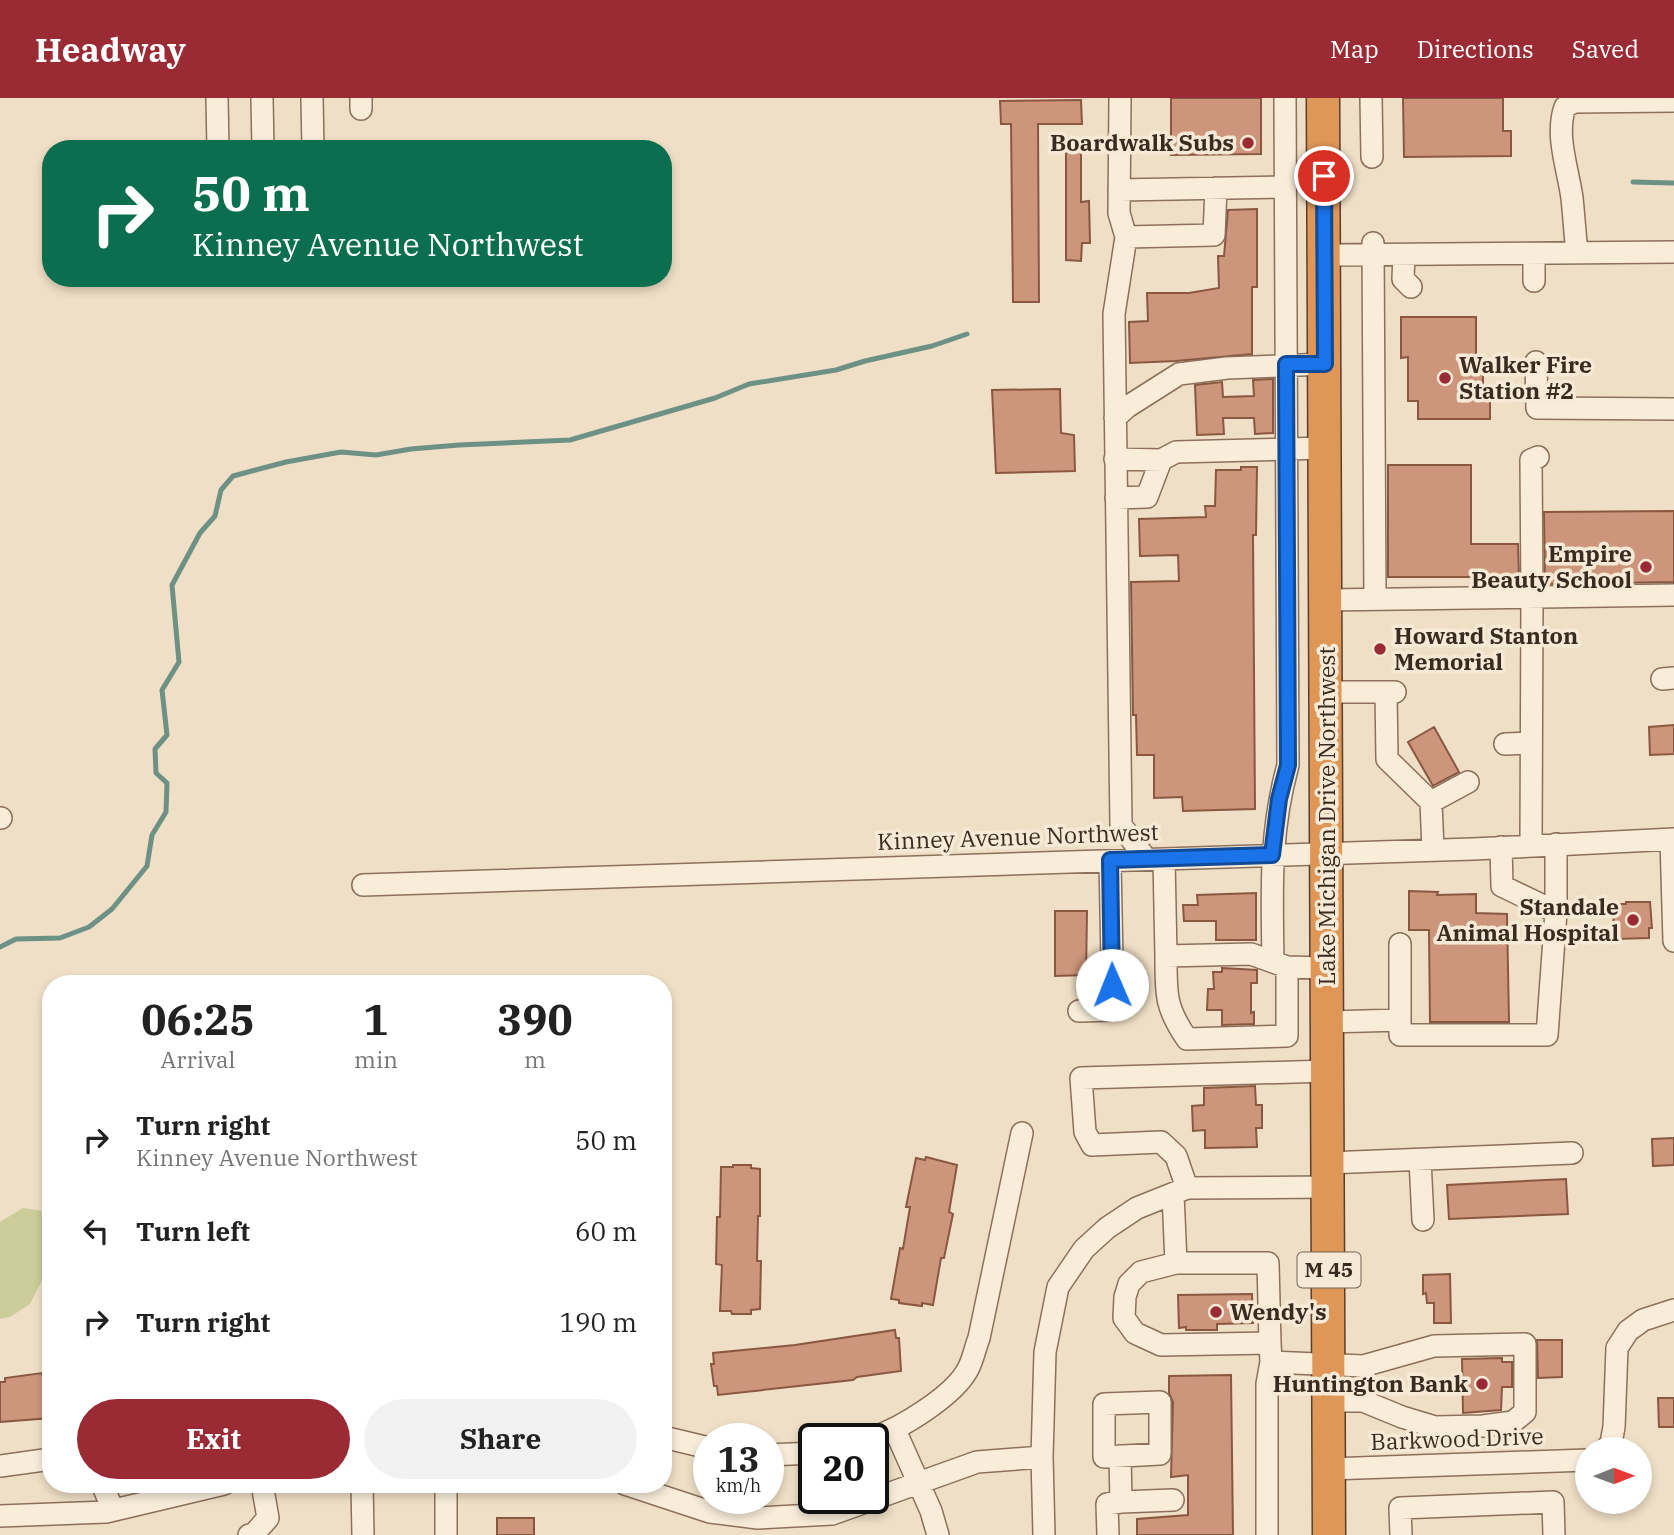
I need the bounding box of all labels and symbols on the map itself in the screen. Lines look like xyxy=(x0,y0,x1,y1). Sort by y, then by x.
place label: Boardwalk Subs xyxy=(1050,127,1234,157)
marker: Boardwalk Subs xyxy=(1240,135,1256,151)
pin xyxy=(1294,146,1354,206)
place label: Walker Fire Station #2 xyxy=(1459,349,1592,405)
marker: Walker Fire Station #2 xyxy=(1437,370,1453,386)
place label: Empire Beauty School xyxy=(1471,538,1632,594)
marker: Empire Beauty School xyxy=(1638,559,1654,575)
place label: Howard Stanton Memorial xyxy=(1394,620,1578,676)
marker: Howard Stanton Memorial xyxy=(1372,641,1388,657)
street label: Lake Michigan Drive Northwest xyxy=(1311,647,1341,985)
street label: Kinney Avenue Northwest xyxy=(877,816,1159,856)
place label: Standale Animal Hospital xyxy=(1436,891,1619,947)
marker: Standale Animal Hospital xyxy=(1625,912,1641,928)
position arrow xyxy=(1075,948,1149,1022)
road number: M 45 xyxy=(1298,1252,1360,1288)
place label: Wendy's xyxy=(1230,1296,1327,1326)
marker: Wendy's xyxy=(1208,1304,1224,1320)
place label: Huntington Bank xyxy=(1273,1368,1469,1398)
marker: Huntington Bank xyxy=(1474,1376,1490,1392)
street label: Barkwood Drive xyxy=(1370,1420,1544,1456)
speed limit sign: 20 xyxy=(798,1423,889,1514)
north arrow xyxy=(1575,1437,1652,1514)

